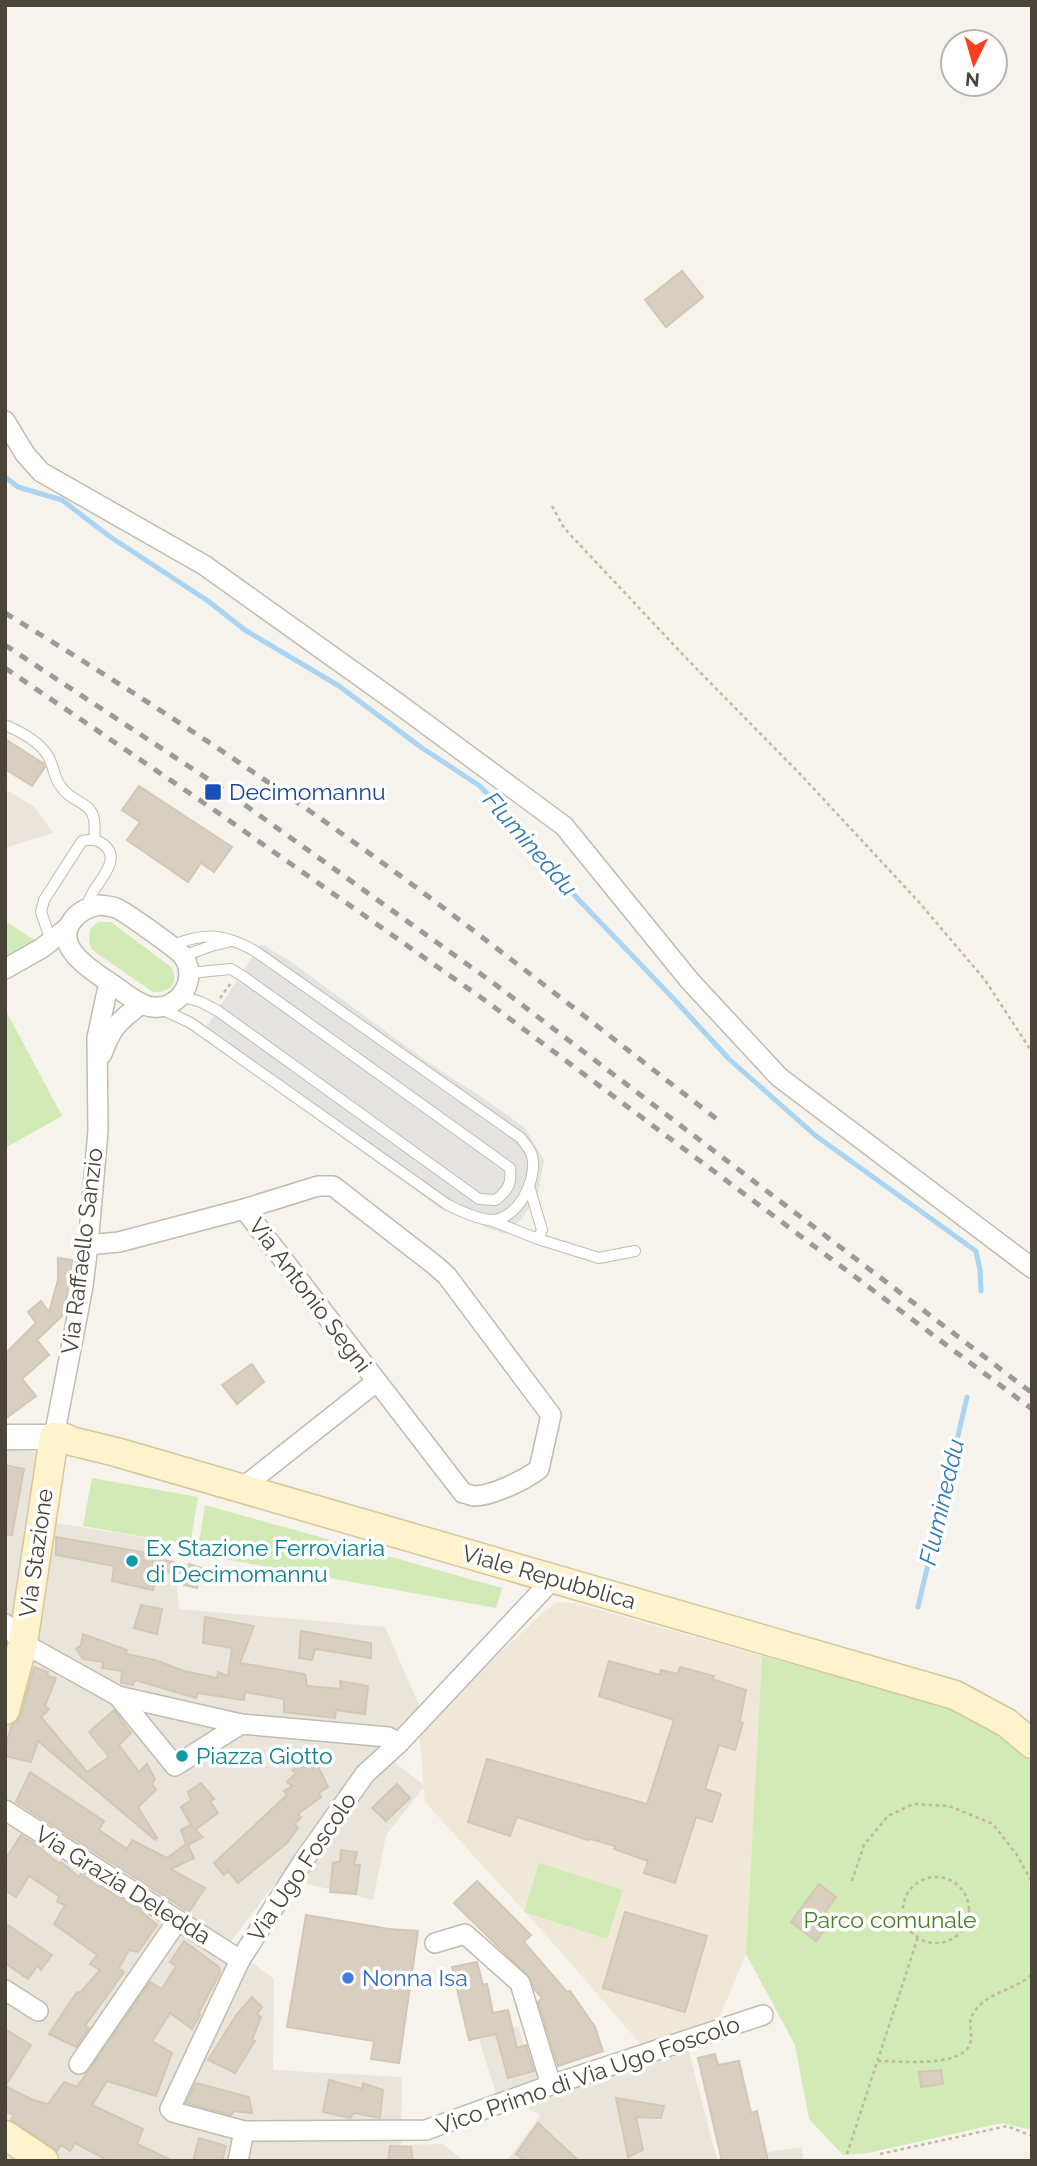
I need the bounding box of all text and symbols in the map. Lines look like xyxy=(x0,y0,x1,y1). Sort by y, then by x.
north arrow xyxy=(939,28,1009,98)
text: N xyxy=(964,68,981,92)
place label: Decimomannu xyxy=(229,778,386,805)
marker: Decimomannu xyxy=(203,782,223,802)
water label: Flumineddu xyxy=(477,786,583,902)
street label: Via Raffaello Sanzio xyxy=(55,1146,108,1356)
street label: Via Antonio Segni xyxy=(244,1212,377,1377)
water label: Flumineddu xyxy=(913,1436,970,1568)
street label: Via Stazione xyxy=(13,1487,58,1619)
place label: Ex Stazione Ferroviaria di Decimomannu xyxy=(146,1534,385,1587)
street label: Viale Repubblica xyxy=(459,1539,639,1614)
marker: Ex Stazione Ferroviaria di Decimomannu xyxy=(124,1553,140,1569)
place label: Piazza Giotto xyxy=(196,1742,333,1769)
marker: Piazza Giotto xyxy=(174,1748,190,1764)
street label: Via Ugo Foscolo xyxy=(242,1787,361,1946)
street label: Via Grazia Deledda xyxy=(31,1820,216,1949)
park label: Parco comunale xyxy=(803,1906,977,1933)
place label: Nonna Isa xyxy=(362,1964,468,1991)
marker: Nonna Isa xyxy=(340,1970,356,1986)
street label: Vico Primo di Via Ugo Foscolo xyxy=(433,2010,743,2139)

